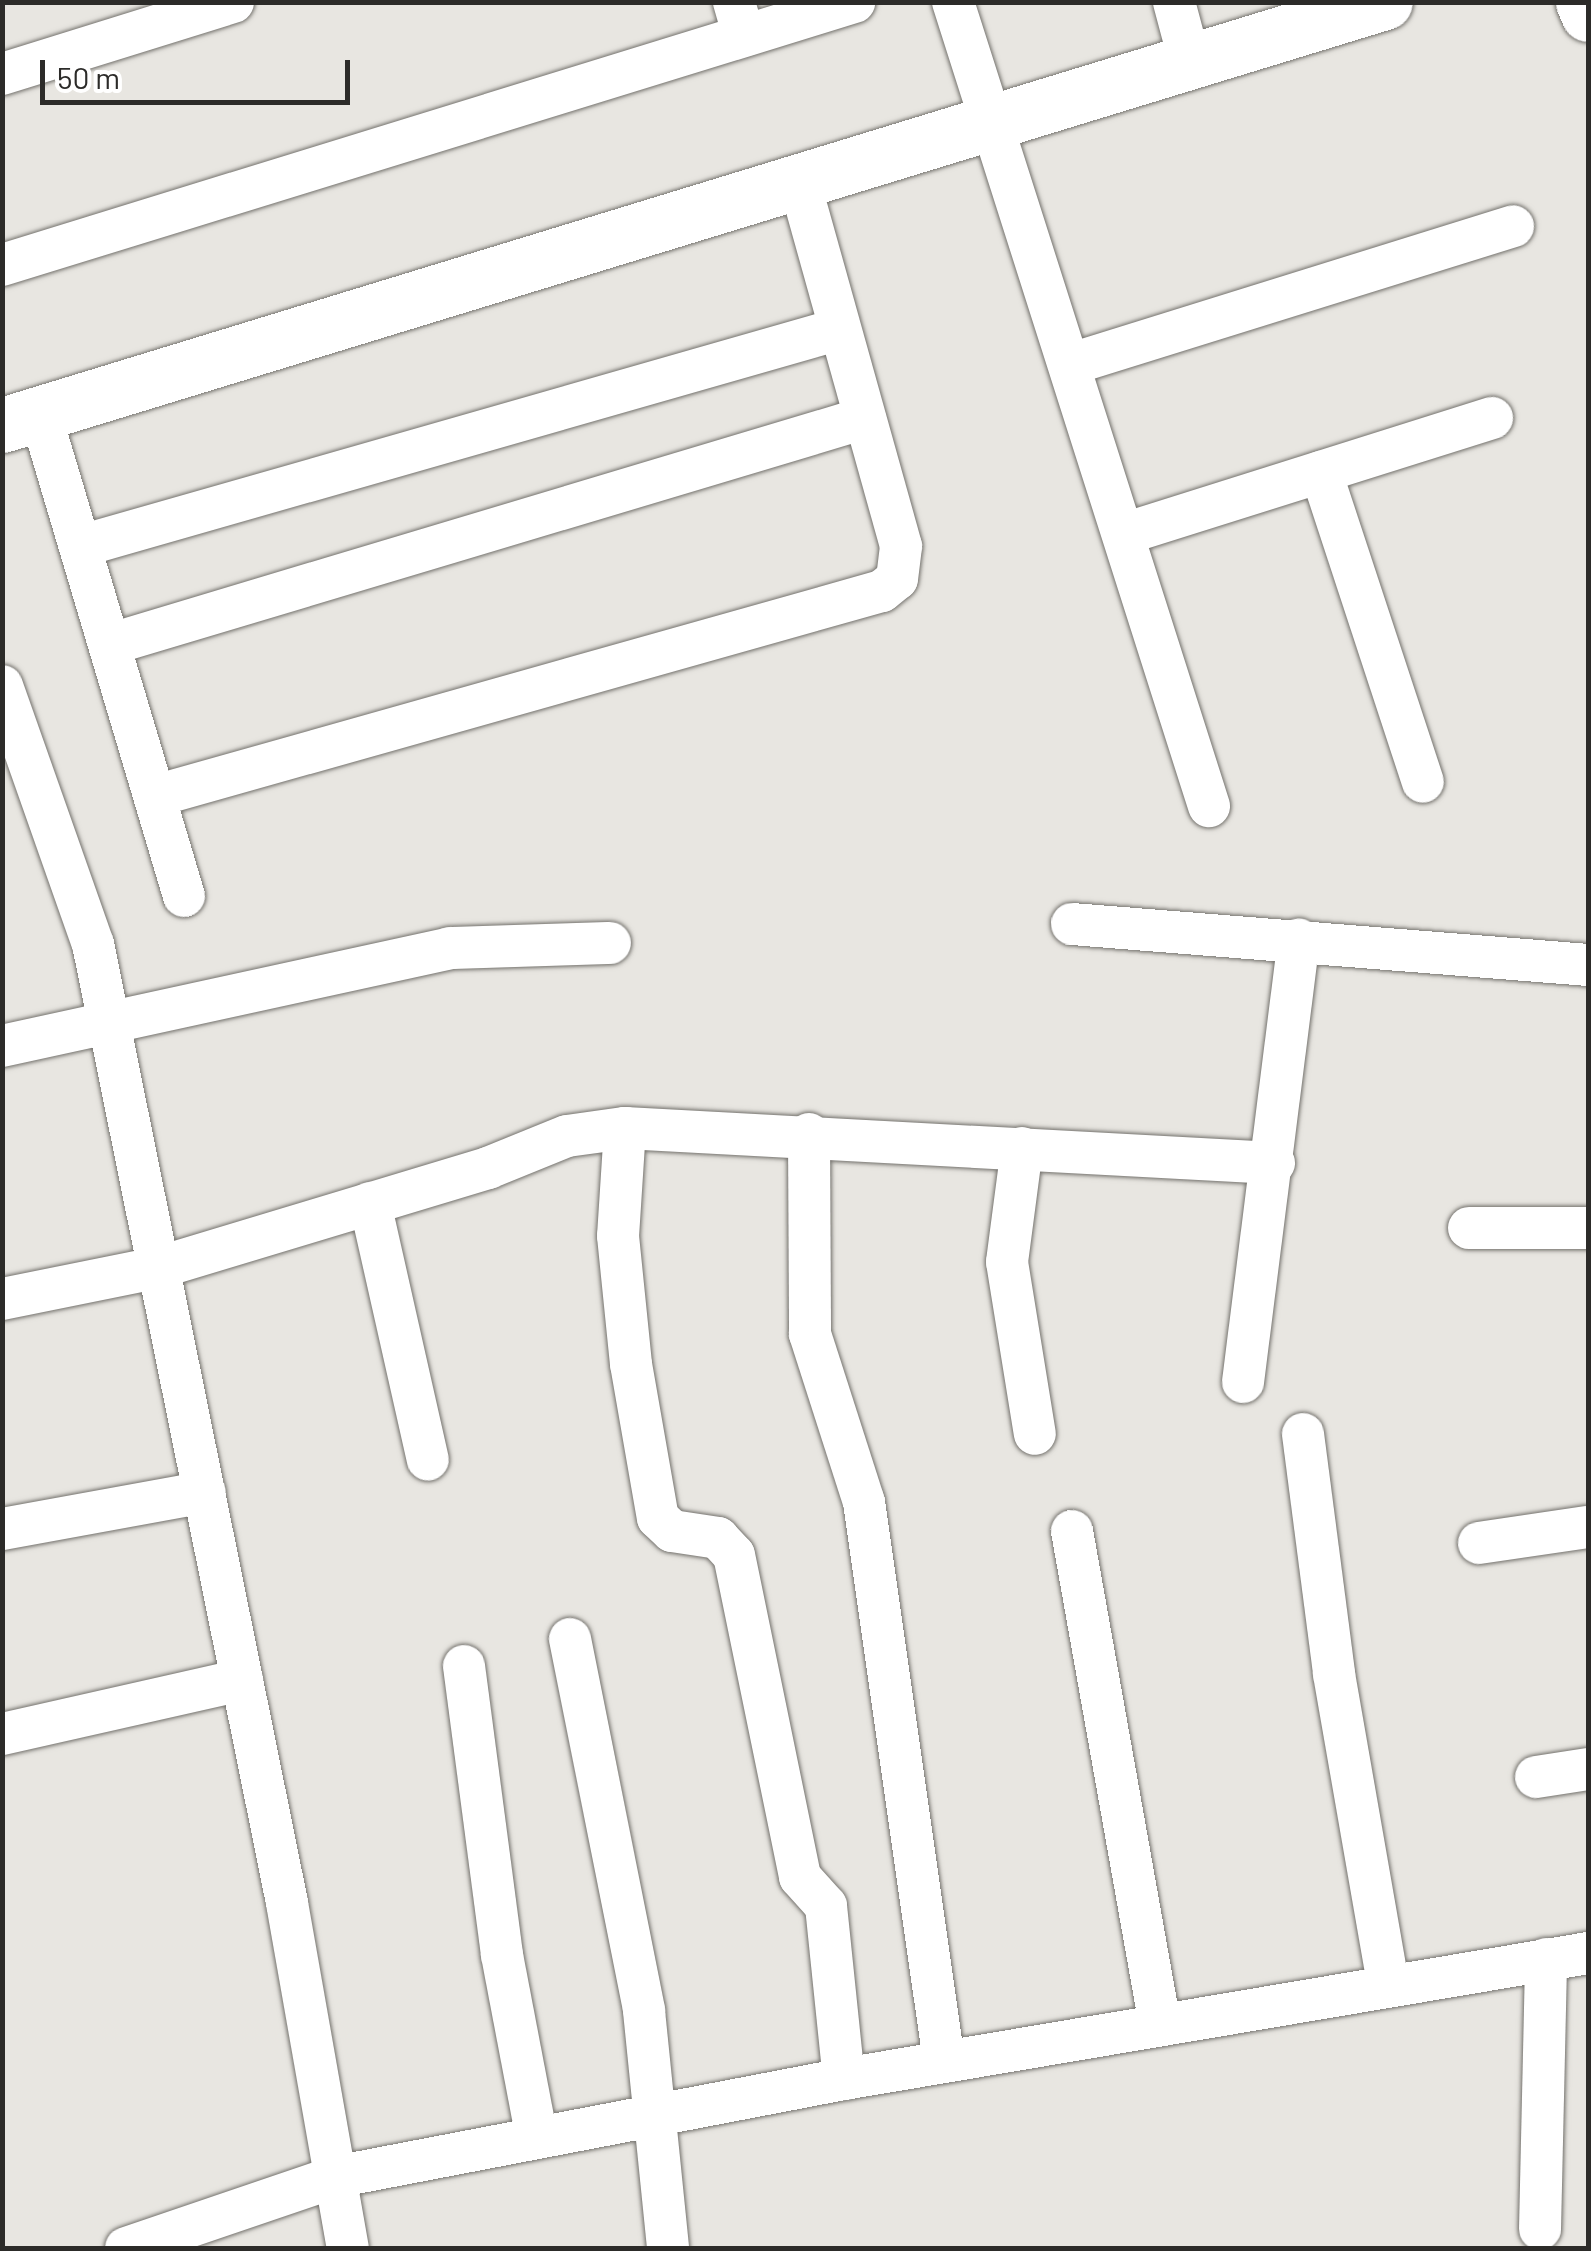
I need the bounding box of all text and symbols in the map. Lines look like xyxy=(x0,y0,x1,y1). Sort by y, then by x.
scale bar xyxy=(45,40,355,102)
text: 50 m xyxy=(57,59,120,95)

